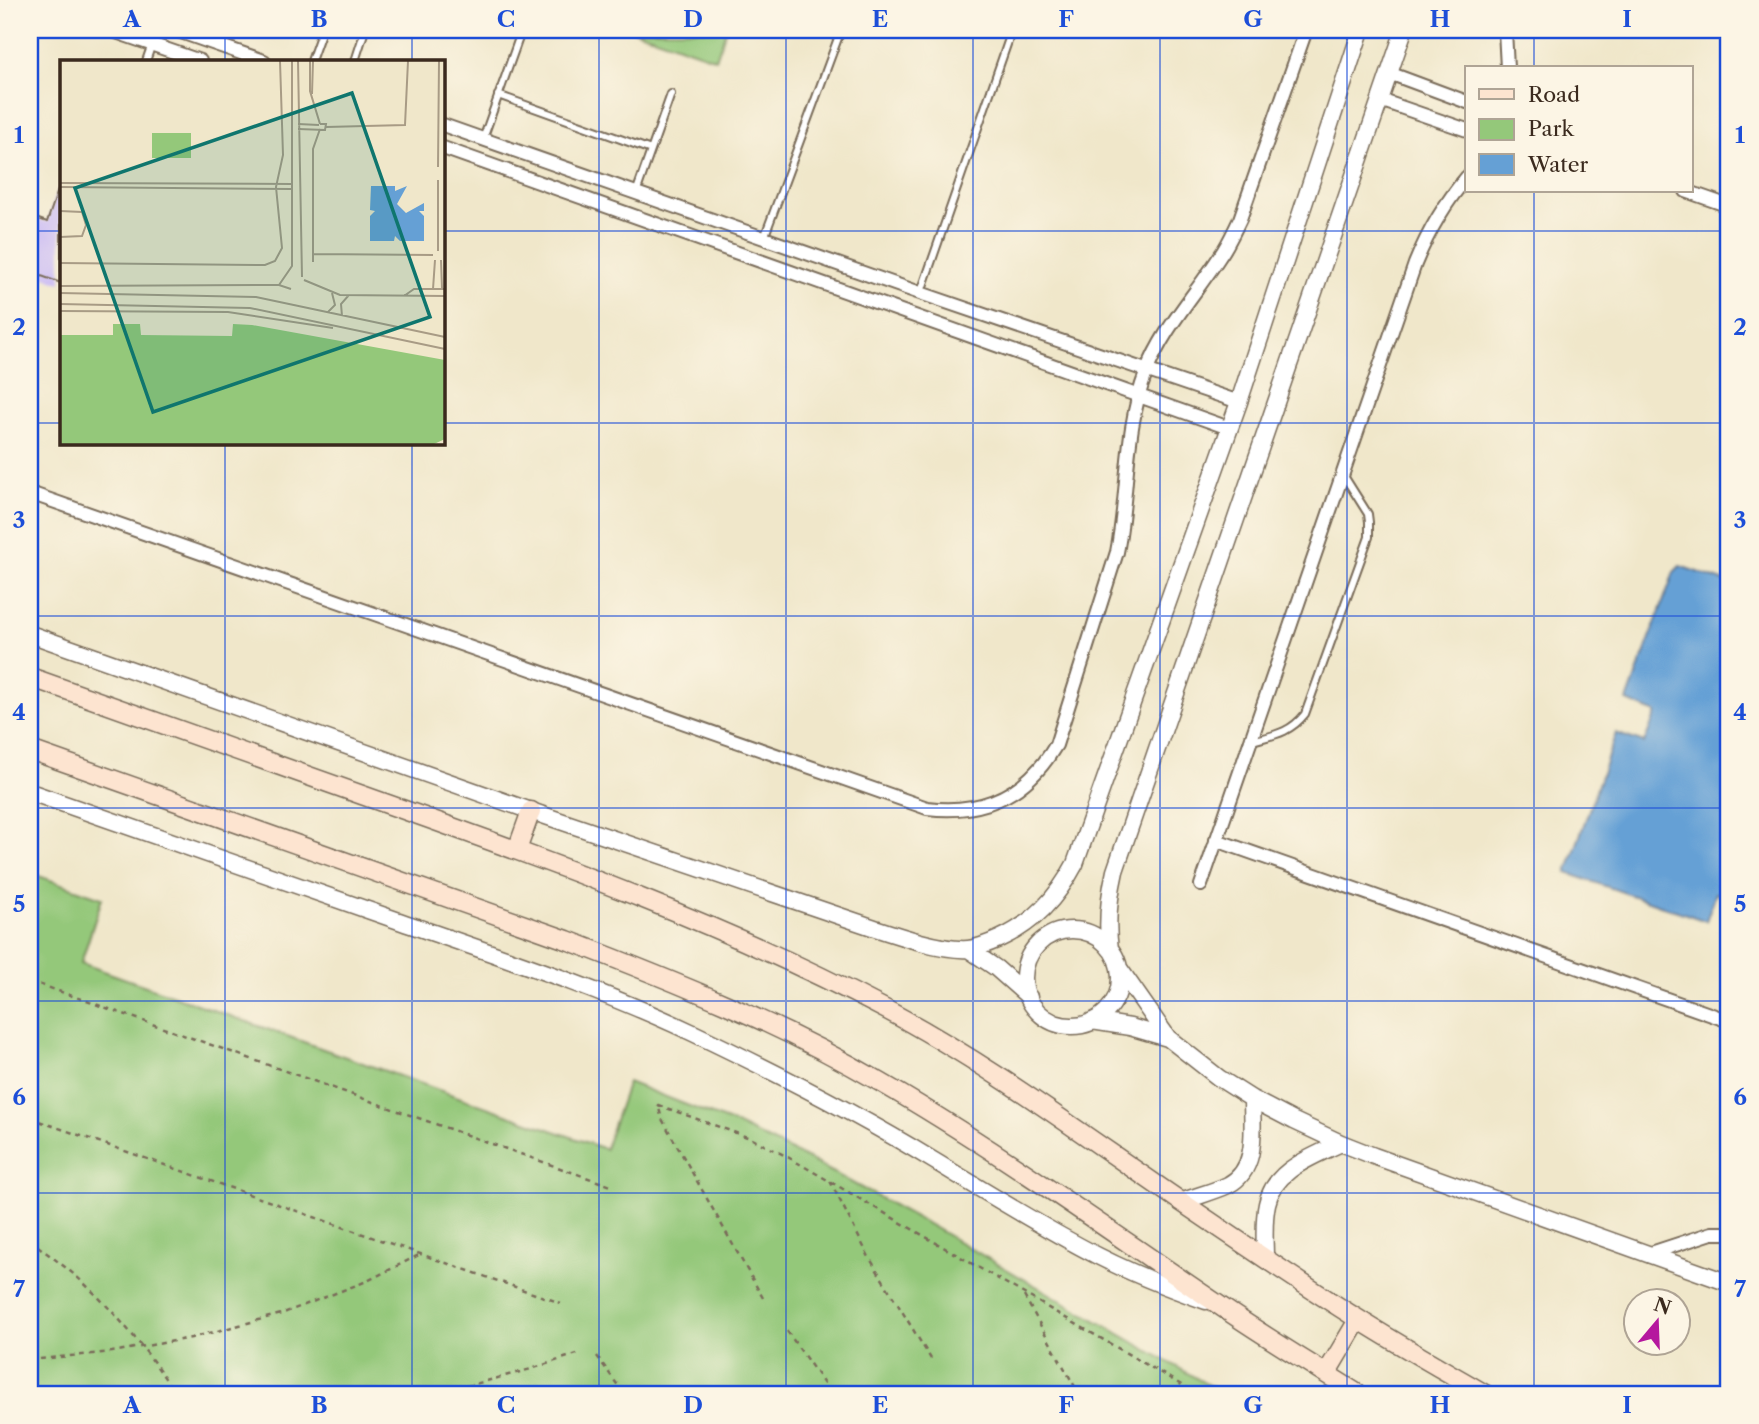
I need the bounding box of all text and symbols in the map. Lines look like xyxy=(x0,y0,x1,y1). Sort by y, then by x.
text: A xyxy=(122,5,142,33)
text: B xyxy=(310,5,328,33)
text: C xyxy=(497,5,515,33)
text: D xyxy=(683,5,703,33)
text: E xyxy=(872,5,888,33)
text: F xyxy=(1058,5,1074,33)
text: G xyxy=(1243,5,1263,33)
text: H xyxy=(1430,5,1451,33)
text: I xyxy=(1622,5,1632,33)
inset map xyxy=(60,60,444,444)
legend xyxy=(1465,66,1692,192)
text: Road xyxy=(1528,82,1580,107)
text: Park xyxy=(1528,116,1574,141)
text: 1 xyxy=(14,121,25,149)
text: 1 xyxy=(1735,121,1746,149)
text: Water xyxy=(1527,152,1588,177)
text: 2 xyxy=(12,313,26,341)
text: 2 xyxy=(1733,313,1747,341)
text: 3 xyxy=(13,506,26,534)
text: 3 xyxy=(1734,506,1747,534)
text: 4 xyxy=(12,698,26,726)
text: 4 xyxy=(1733,698,1747,726)
text: 5 xyxy=(13,890,25,918)
text: 5 xyxy=(1734,890,1746,918)
text: 6 xyxy=(12,1083,26,1111)
text: 6 xyxy=(1733,1083,1747,1111)
text: 7 xyxy=(13,1275,25,1303)
text: 7 xyxy=(1734,1275,1746,1303)
north arrow xyxy=(1622,1288,1692,1358)
text: N xyxy=(1651,1293,1674,1320)
text: A xyxy=(122,1391,142,1419)
text: B xyxy=(310,1391,328,1419)
text: C xyxy=(497,1391,515,1419)
text: D xyxy=(683,1391,703,1419)
text: E xyxy=(872,1391,888,1419)
text: F xyxy=(1058,1391,1074,1419)
text: G xyxy=(1243,1391,1263,1419)
text: H xyxy=(1430,1391,1451,1419)
text: I xyxy=(1622,1391,1632,1419)

